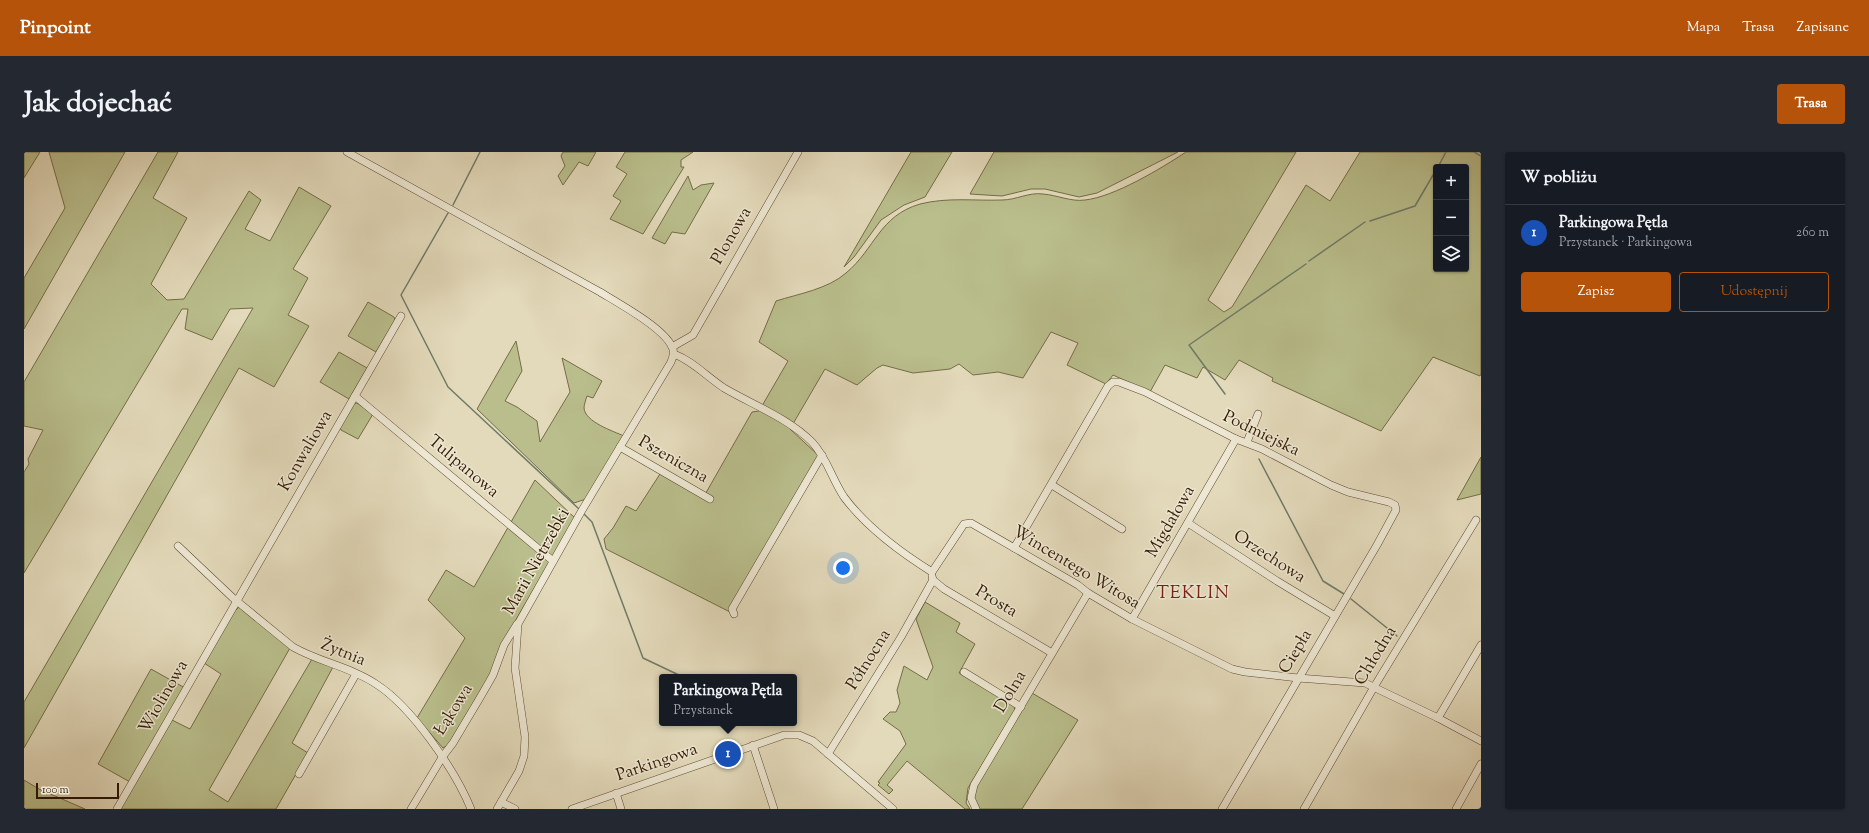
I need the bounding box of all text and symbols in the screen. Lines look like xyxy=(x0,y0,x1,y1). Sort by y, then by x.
text: Pinpoint xyxy=(20,15,91,42)
text: Mapa xyxy=(1687,18,1720,38)
text: Trasa xyxy=(1742,18,1774,38)
text: Zapisane xyxy=(1796,18,1849,38)
text: Jak dojechać xyxy=(24,84,172,124)
button: Trasa xyxy=(1777,84,1845,124)
map controls xyxy=(1433,164,1469,272)
button: + xyxy=(1433,164,1469,200)
text: W pobliżu xyxy=(1521,166,1597,190)
button: − xyxy=(1433,200,1469,236)
street label: Plonowa xyxy=(706,203,758,269)
text: Parkingowa Pętla xyxy=(1559,213,1668,234)
text: 1 xyxy=(1532,224,1536,242)
text: 260 m xyxy=(1796,224,1829,242)
text: Przystanek · Parkingowa xyxy=(1559,234,1692,252)
button: layers xyxy=(1433,236,1469,272)
button: Zapisz xyxy=(1521,272,1671,312)
button: Udostępnij xyxy=(1679,272,1829,312)
street label: Podmiejska xyxy=(1218,405,1304,463)
street label: Konwaliowa xyxy=(273,406,339,496)
street label: Tulipanowa xyxy=(422,430,504,504)
street label: Pszeniczna xyxy=(634,430,713,490)
street label: Migdałowa xyxy=(1141,481,1201,563)
street label: Marii Nietrzebki xyxy=(498,504,576,620)
street label: Wincentego Witosa xyxy=(1008,520,1145,616)
street label: Orzechowa xyxy=(1228,525,1310,589)
your location xyxy=(833,558,853,578)
street label: Prosta xyxy=(970,580,1022,624)
district label: TEKLIN xyxy=(1156,581,1230,607)
street label: Chłodna xyxy=(1349,622,1403,690)
street label: Północna xyxy=(841,625,897,695)
street label: Ciepła xyxy=(1273,625,1319,679)
street label: Żytnia xyxy=(317,633,369,673)
street label: Wiolinowa xyxy=(133,656,195,738)
street label: Dolna xyxy=(989,666,1033,718)
popup xyxy=(659,674,797,726)
street label: Łąkowa xyxy=(429,680,479,740)
text: Parkingowa Pętla xyxy=(674,681,782,702)
text: Przystanek xyxy=(674,702,733,720)
street label: Parkingowa xyxy=(613,738,701,788)
pin: 1 xyxy=(715,739,741,769)
scale bar xyxy=(36,781,119,800)
text: 100 m xyxy=(42,782,69,798)

